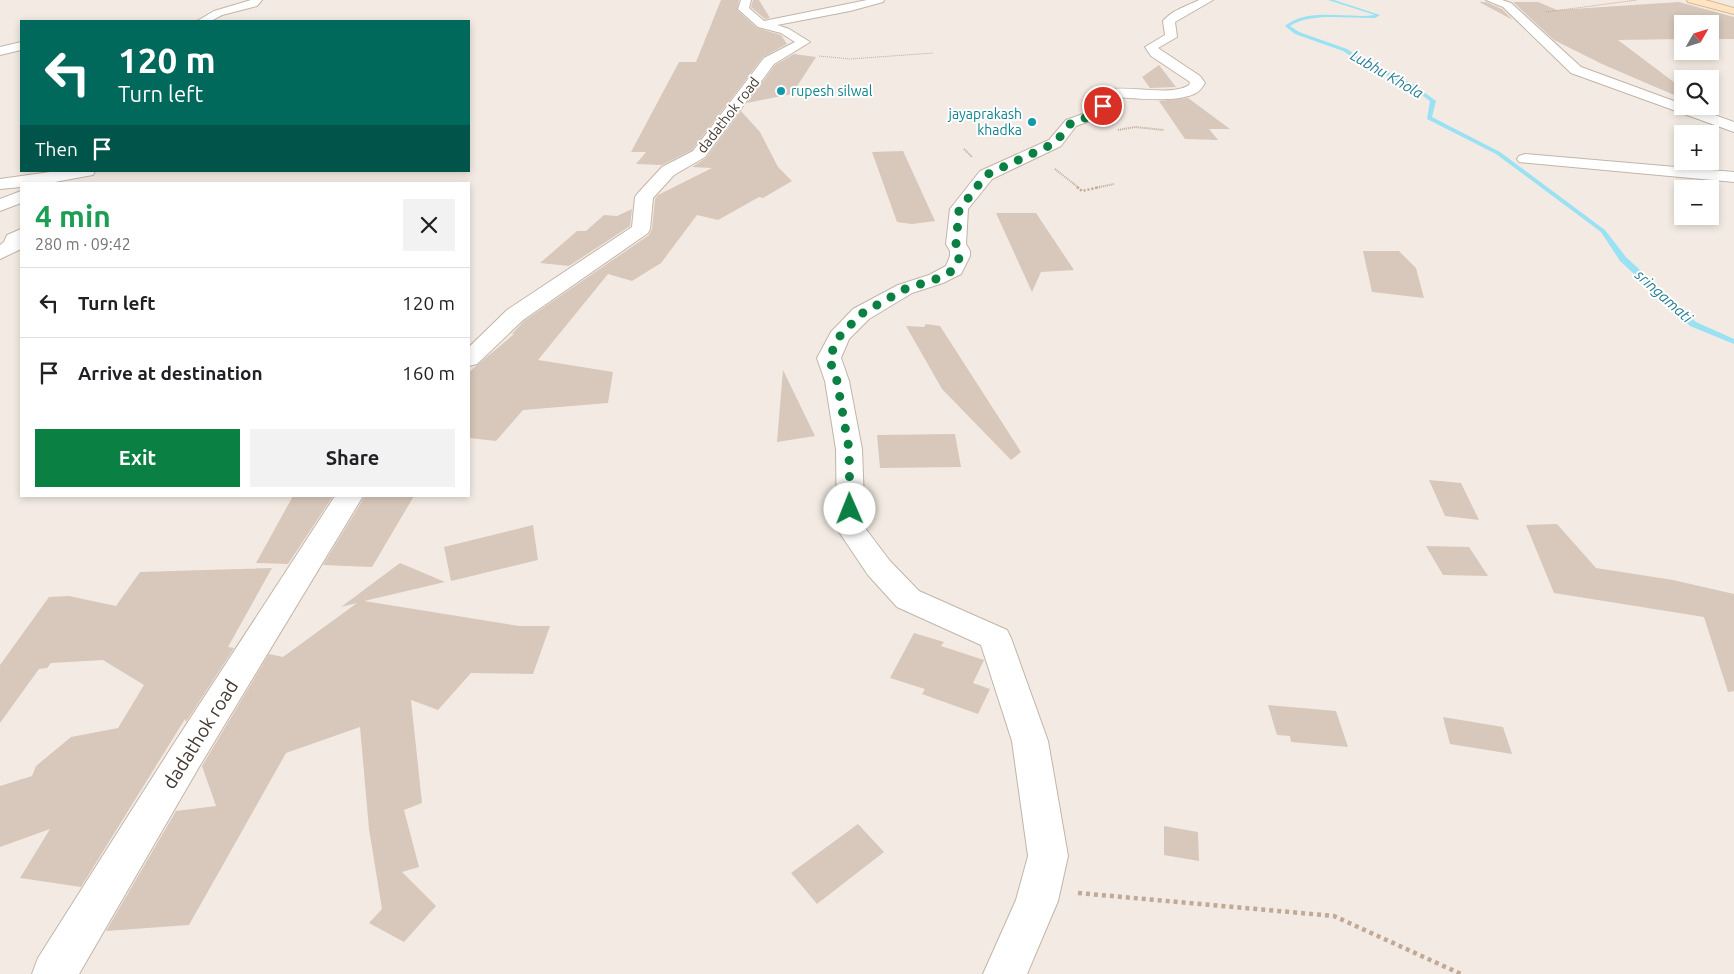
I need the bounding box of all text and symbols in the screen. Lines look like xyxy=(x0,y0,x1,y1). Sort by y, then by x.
north arrow xyxy=(1674,15,1719,60)
map controls xyxy=(1674,15,1719,225)
icon: left xyxy=(35,40,100,105)
text: 120 m xyxy=(118,40,216,80)
water label: Lubhu Khola xyxy=(1348,46,1426,102)
button: search xyxy=(1674,70,1719,115)
street label: dadathok road xyxy=(693,74,763,156)
text: Turn left xyxy=(118,81,203,106)
place label: rupesh silwal xyxy=(791,83,873,99)
marker: rupesh silwal xyxy=(775,85,787,97)
pin xyxy=(1082,85,1124,127)
icon: arrive xyxy=(1089,92,1117,120)
place label: jayaprakash khadka xyxy=(947,106,1022,138)
marker: jayaprakash khadka xyxy=(1026,116,1038,128)
button: + xyxy=(1674,125,1719,170)
icon: arrive xyxy=(88,135,116,163)
text: Then xyxy=(35,138,78,160)
button: − xyxy=(1674,180,1719,225)
text: 4 min xyxy=(35,199,111,233)
button: close xyxy=(403,199,455,251)
text: 280 m · 09:42 xyxy=(35,235,131,253)
water label: sringamati xyxy=(1631,265,1697,327)
icon: left xyxy=(35,289,63,317)
text: Turn left xyxy=(78,292,156,314)
text: 120 m xyxy=(402,292,455,314)
icon: arrive xyxy=(35,359,63,387)
text: Arrive at destination xyxy=(78,362,263,384)
text: 160 m xyxy=(402,362,455,384)
button: Exit xyxy=(35,429,240,487)
button: Share xyxy=(250,429,455,487)
position arrow xyxy=(823,482,875,534)
street label: dadathok road xyxy=(158,675,242,793)

